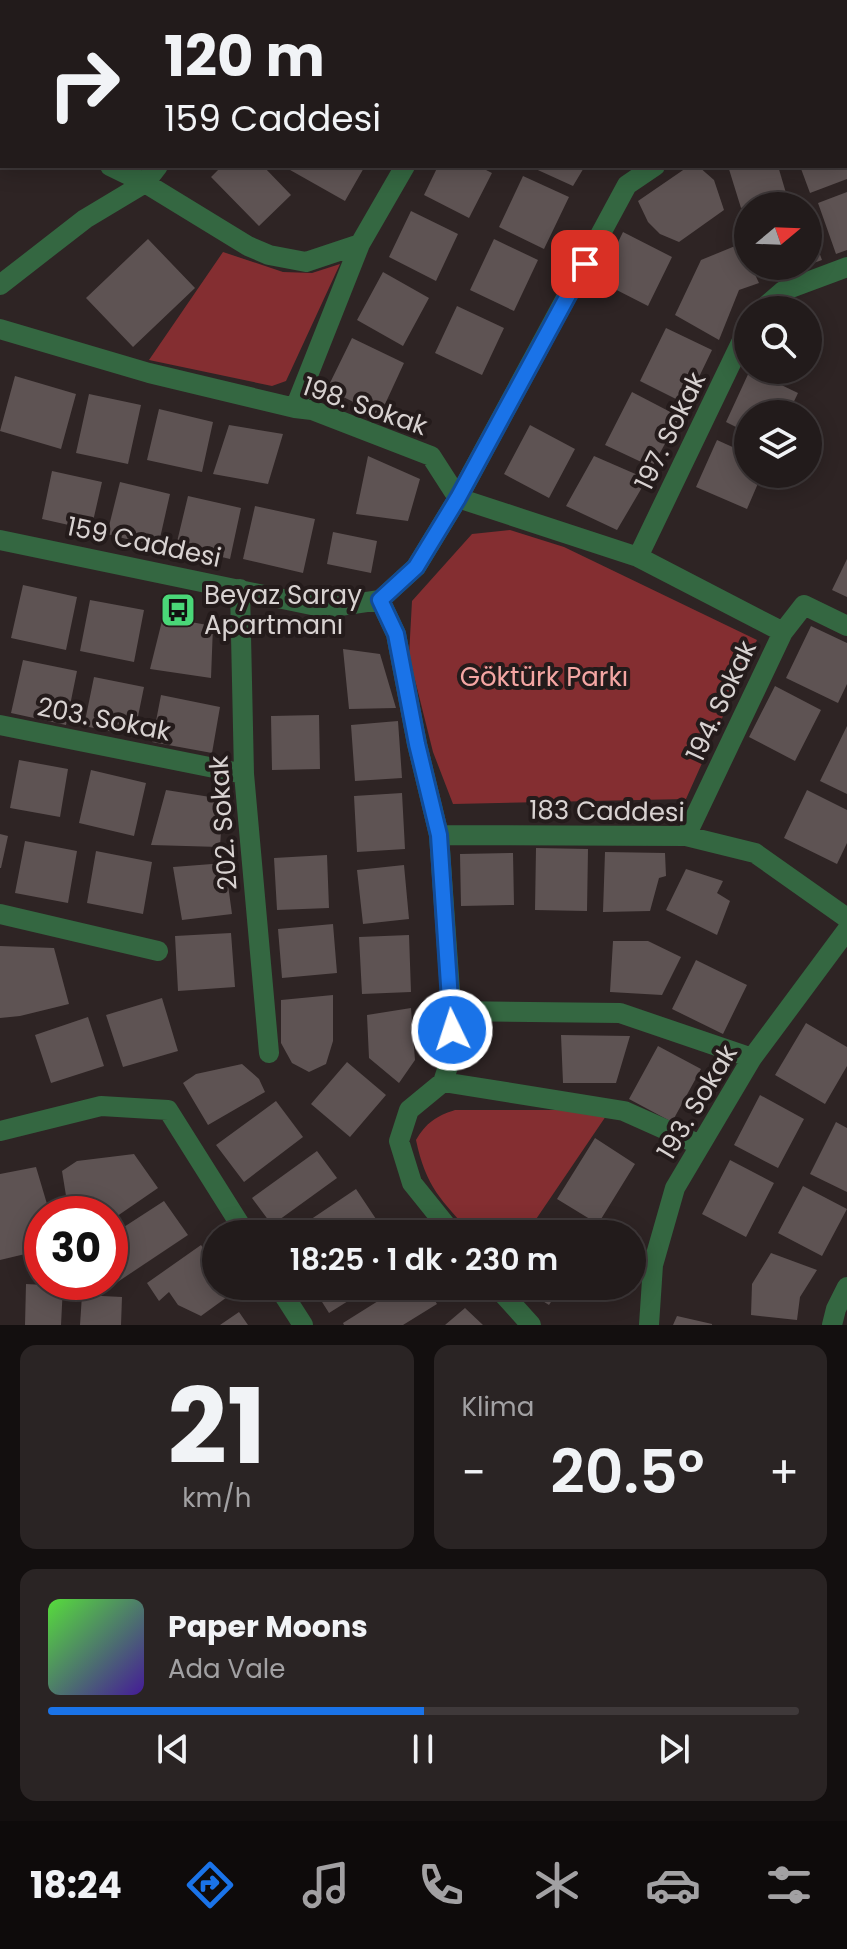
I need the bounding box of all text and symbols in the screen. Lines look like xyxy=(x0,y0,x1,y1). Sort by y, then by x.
text: 120 m xyxy=(164,17,325,96)
icon: right xyxy=(32,32,136,136)
text: 159 Caddesi xyxy=(164,93,381,144)
north arrow xyxy=(734,192,822,280)
map controls xyxy=(734,192,822,488)
pin xyxy=(551,230,619,298)
icon: arrive xyxy=(563,242,607,286)
button: search xyxy=(734,296,822,384)
street label: 197. Sokak xyxy=(626,365,714,496)
street label: 198. Sokak xyxy=(298,368,433,444)
button: layers xyxy=(734,400,822,488)
street label: 159 Caddesi xyxy=(64,508,224,576)
place label: Beyaz Saray Apartmanı xyxy=(204,577,362,643)
bus stop icon: Beyaz Saray Apartmanı xyxy=(159,591,197,629)
street label: 194. Sokak xyxy=(677,634,765,767)
park label: Göktürk Parkı xyxy=(460,659,628,695)
street label: 203. Sokak xyxy=(34,688,174,750)
street label: 202. Sokak xyxy=(200,754,246,892)
street label: 183 Caddesi xyxy=(529,792,685,830)
position arrow xyxy=(410,988,494,1072)
street label: 193. Sokak xyxy=(648,1037,746,1166)
speed limit sign: 30 xyxy=(24,1196,128,1300)
text: 18:25 · 1 dk · 230 m xyxy=(290,1238,558,1281)
text: 21 xyxy=(168,1354,266,1499)
text: Klima xyxy=(462,1389,534,1425)
text: 20.5° xyxy=(550,1430,704,1514)
text: − xyxy=(462,1442,486,1503)
text: + xyxy=(769,1442,799,1503)
text: km/h xyxy=(182,1480,251,1516)
text: Paper Moons xyxy=(168,1605,368,1648)
text: Ada Vale xyxy=(168,1651,285,1687)
icon: previous xyxy=(151,1727,195,1771)
icon: pause xyxy=(401,1727,445,1771)
icon: next xyxy=(652,1727,696,1771)
icon: directions xyxy=(182,1857,238,1913)
icon: music xyxy=(298,1857,354,1913)
icon: phone xyxy=(413,1857,469,1913)
icon: climate xyxy=(529,1857,585,1913)
icon: car xyxy=(645,1857,701,1913)
icon: filters xyxy=(761,1857,817,1913)
text: 18:24 xyxy=(30,1860,122,1911)

